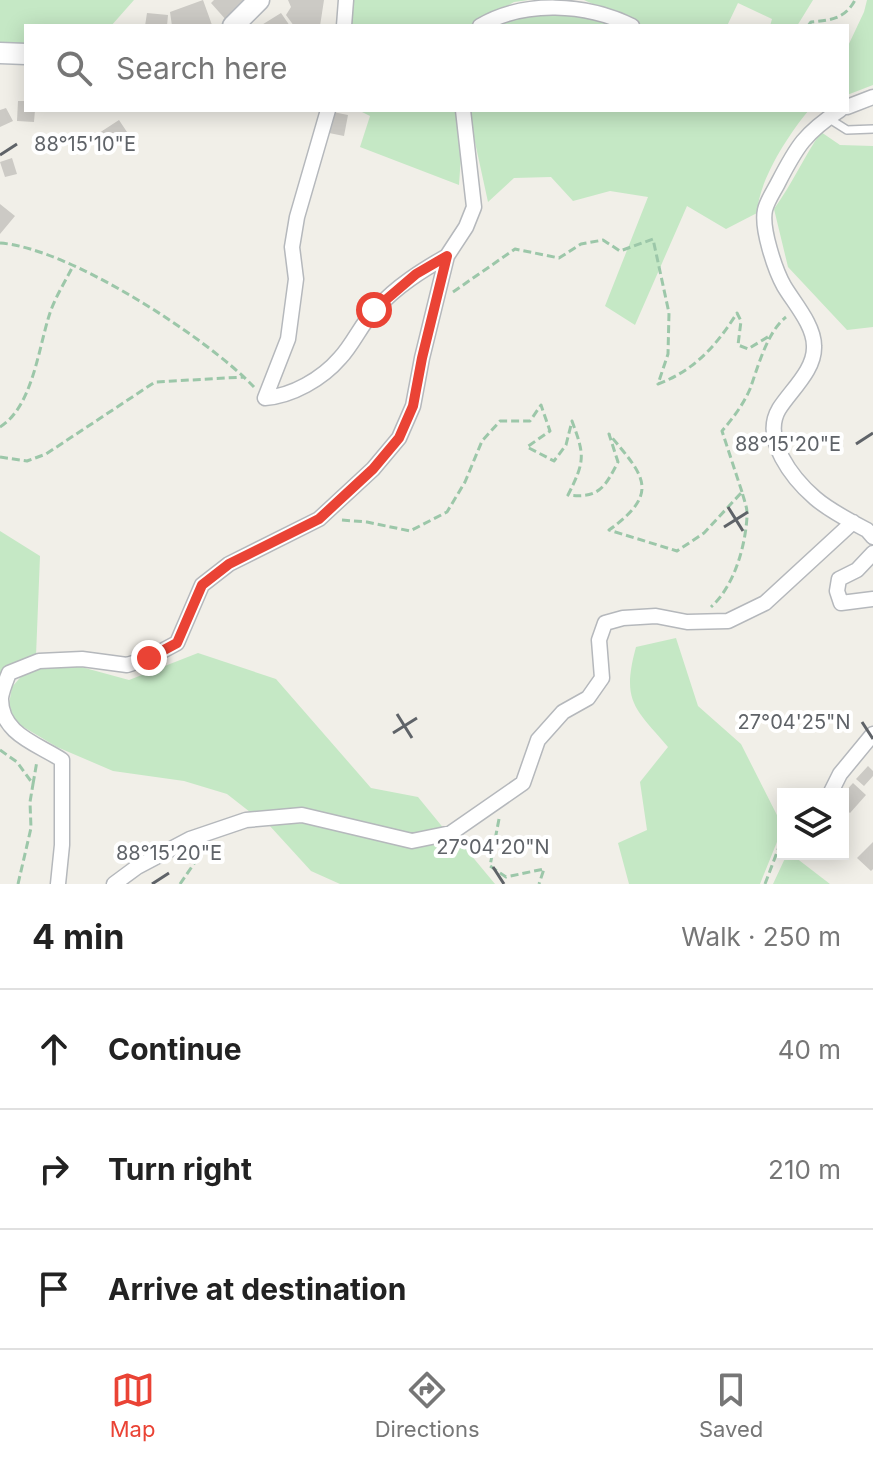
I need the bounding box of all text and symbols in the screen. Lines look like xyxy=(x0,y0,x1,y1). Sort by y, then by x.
search box xyxy=(24,24,849,112)
icon: search xyxy=(52,46,96,90)
text: Search here xyxy=(116,50,288,86)
text: 88°15'10"E xyxy=(34,132,136,156)
route start xyxy=(356,292,392,328)
text: 88°15'20"E xyxy=(735,432,841,456)
route end xyxy=(131,640,167,676)
text: 27°04'25"N xyxy=(738,710,850,734)
map controls xyxy=(777,788,849,860)
button: layers xyxy=(777,788,849,860)
text: 27°04'20"N xyxy=(436,835,550,859)
text: 88°15'20"E xyxy=(116,841,222,865)
text: 4 min xyxy=(32,916,124,957)
text: Walk · 250 m xyxy=(681,921,841,952)
icon: ahead xyxy=(32,1027,76,1071)
text: Continue xyxy=(108,1031,242,1067)
text: 40 m xyxy=(778,1034,841,1065)
icon: right xyxy=(32,1147,76,1191)
text: Turn right xyxy=(108,1151,252,1187)
text: 210 m xyxy=(768,1154,841,1185)
icon: arrive xyxy=(32,1267,76,1311)
text: Arrive at destination xyxy=(108,1271,406,1307)
tab: Map xyxy=(110,1368,155,1442)
tab: Directions xyxy=(375,1368,480,1442)
tab: Saved xyxy=(699,1368,763,1442)

